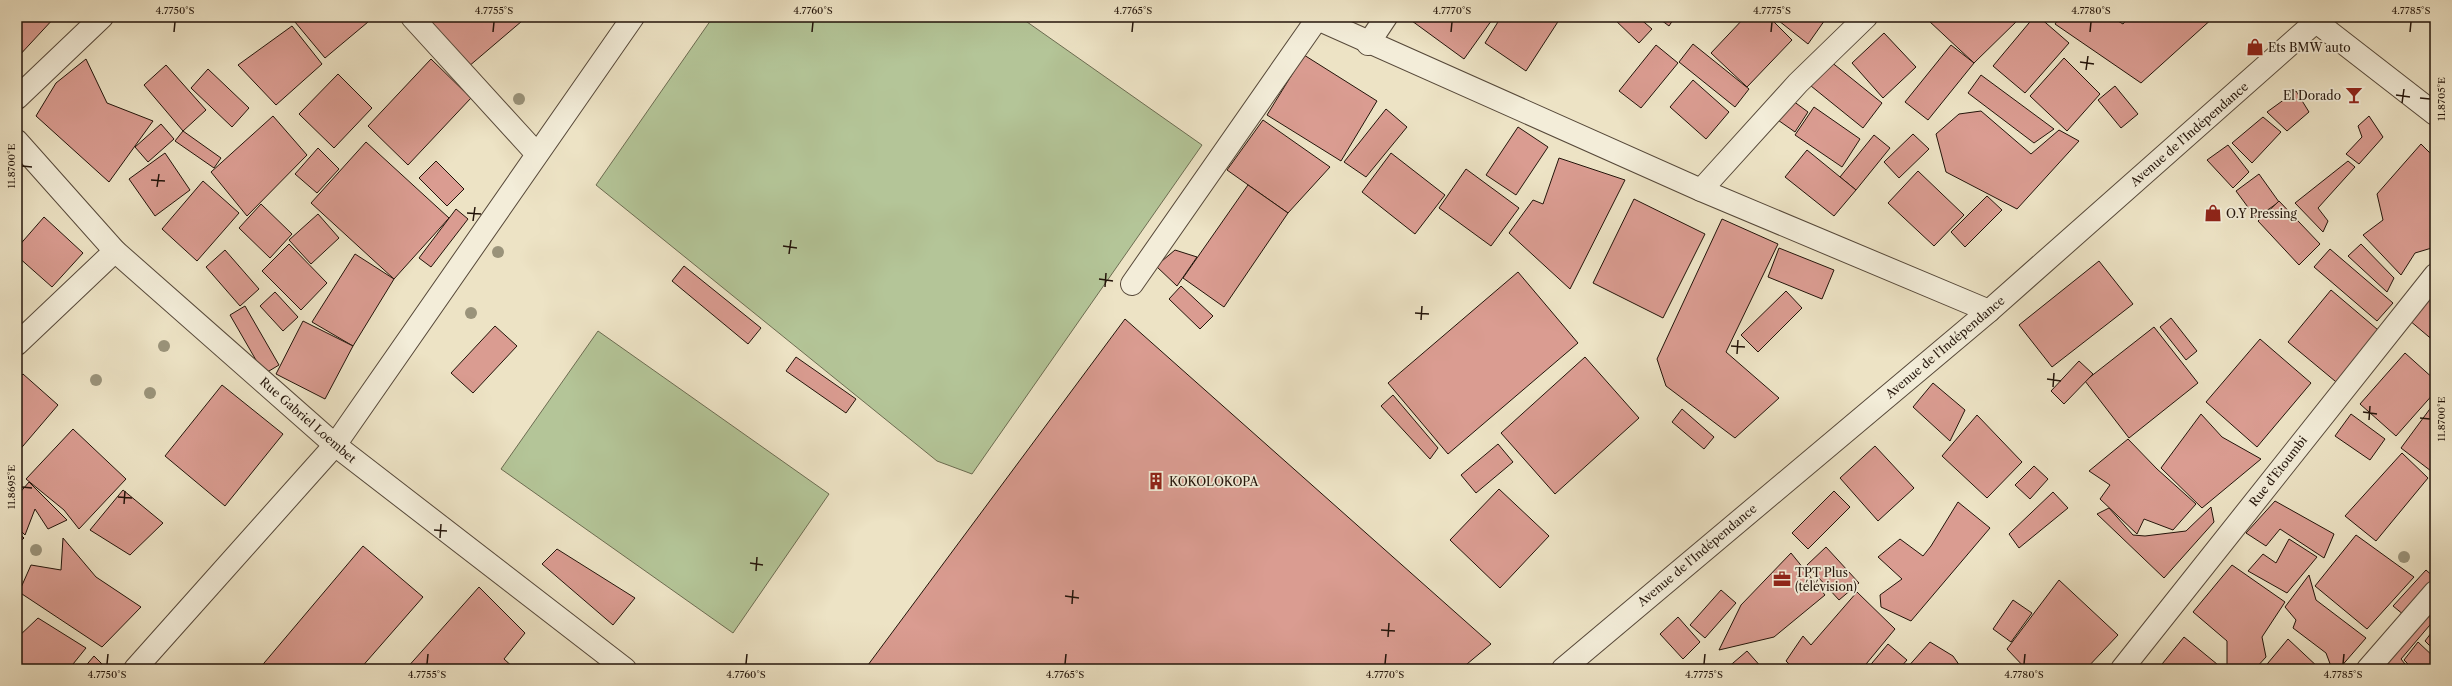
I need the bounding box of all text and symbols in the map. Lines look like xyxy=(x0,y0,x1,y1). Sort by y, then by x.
text: 4.7750°S xyxy=(155,4,195,17)
text: 4.7755°S xyxy=(475,4,513,17)
text: 4.7760°S xyxy=(793,4,833,17)
text: 4.7765°S xyxy=(1114,4,1152,17)
text: 4.7770°S xyxy=(1433,4,1471,17)
text: 4.7775°S xyxy=(1753,4,1791,17)
text: 4.7780°S xyxy=(2071,4,2111,17)
text: 4.7785°S xyxy=(2392,4,2430,17)
shop icon: Ets BMW auto xyxy=(2245,37,2265,57)
place label: Ets BMW auto xyxy=(2268,40,2351,55)
text: 11.8705°E xyxy=(2435,77,2448,121)
street label: Avenue de l'Indépendance xyxy=(2126,79,2251,190)
bar icon: El Dorado xyxy=(2344,85,2364,105)
place label: El Dorado xyxy=(2283,88,2341,103)
text: 11.8700°E xyxy=(5,144,18,188)
shop icon: O.Y Pressing xyxy=(2203,203,2223,223)
place label: O.Y Pressing xyxy=(2226,206,2298,221)
street label: Avenue de l'Indépendance xyxy=(1882,293,2008,402)
street label: Rue Gabriel Loembet xyxy=(257,374,360,466)
text: 11.8700°E xyxy=(2435,397,2448,441)
street label: Rue d'Etoumbi xyxy=(2246,433,2310,509)
text: 11.8695°E xyxy=(5,465,18,509)
building icon: KOKOLOKOPA xyxy=(1146,471,1166,491)
place label: KOKOLOKOPA xyxy=(1169,474,1260,489)
street label: Avenue de l'Indépendance xyxy=(1634,501,1760,610)
place label: TPT Plus (télévision) xyxy=(1795,565,1857,594)
office icon: TPT Plus (télévision) xyxy=(1772,569,1792,589)
text: 4.7750°S xyxy=(87,668,127,681)
text: 4.7755°S xyxy=(408,668,446,681)
text: 4.7760°S xyxy=(726,668,766,681)
text: 4.7765°S xyxy=(1046,668,1084,681)
text: 4.7770°S xyxy=(1366,668,1404,681)
text: 4.7775°S xyxy=(1685,668,1723,681)
text: 4.7780°S xyxy=(2004,668,2044,681)
text: 4.7785°S xyxy=(2324,668,2362,681)

